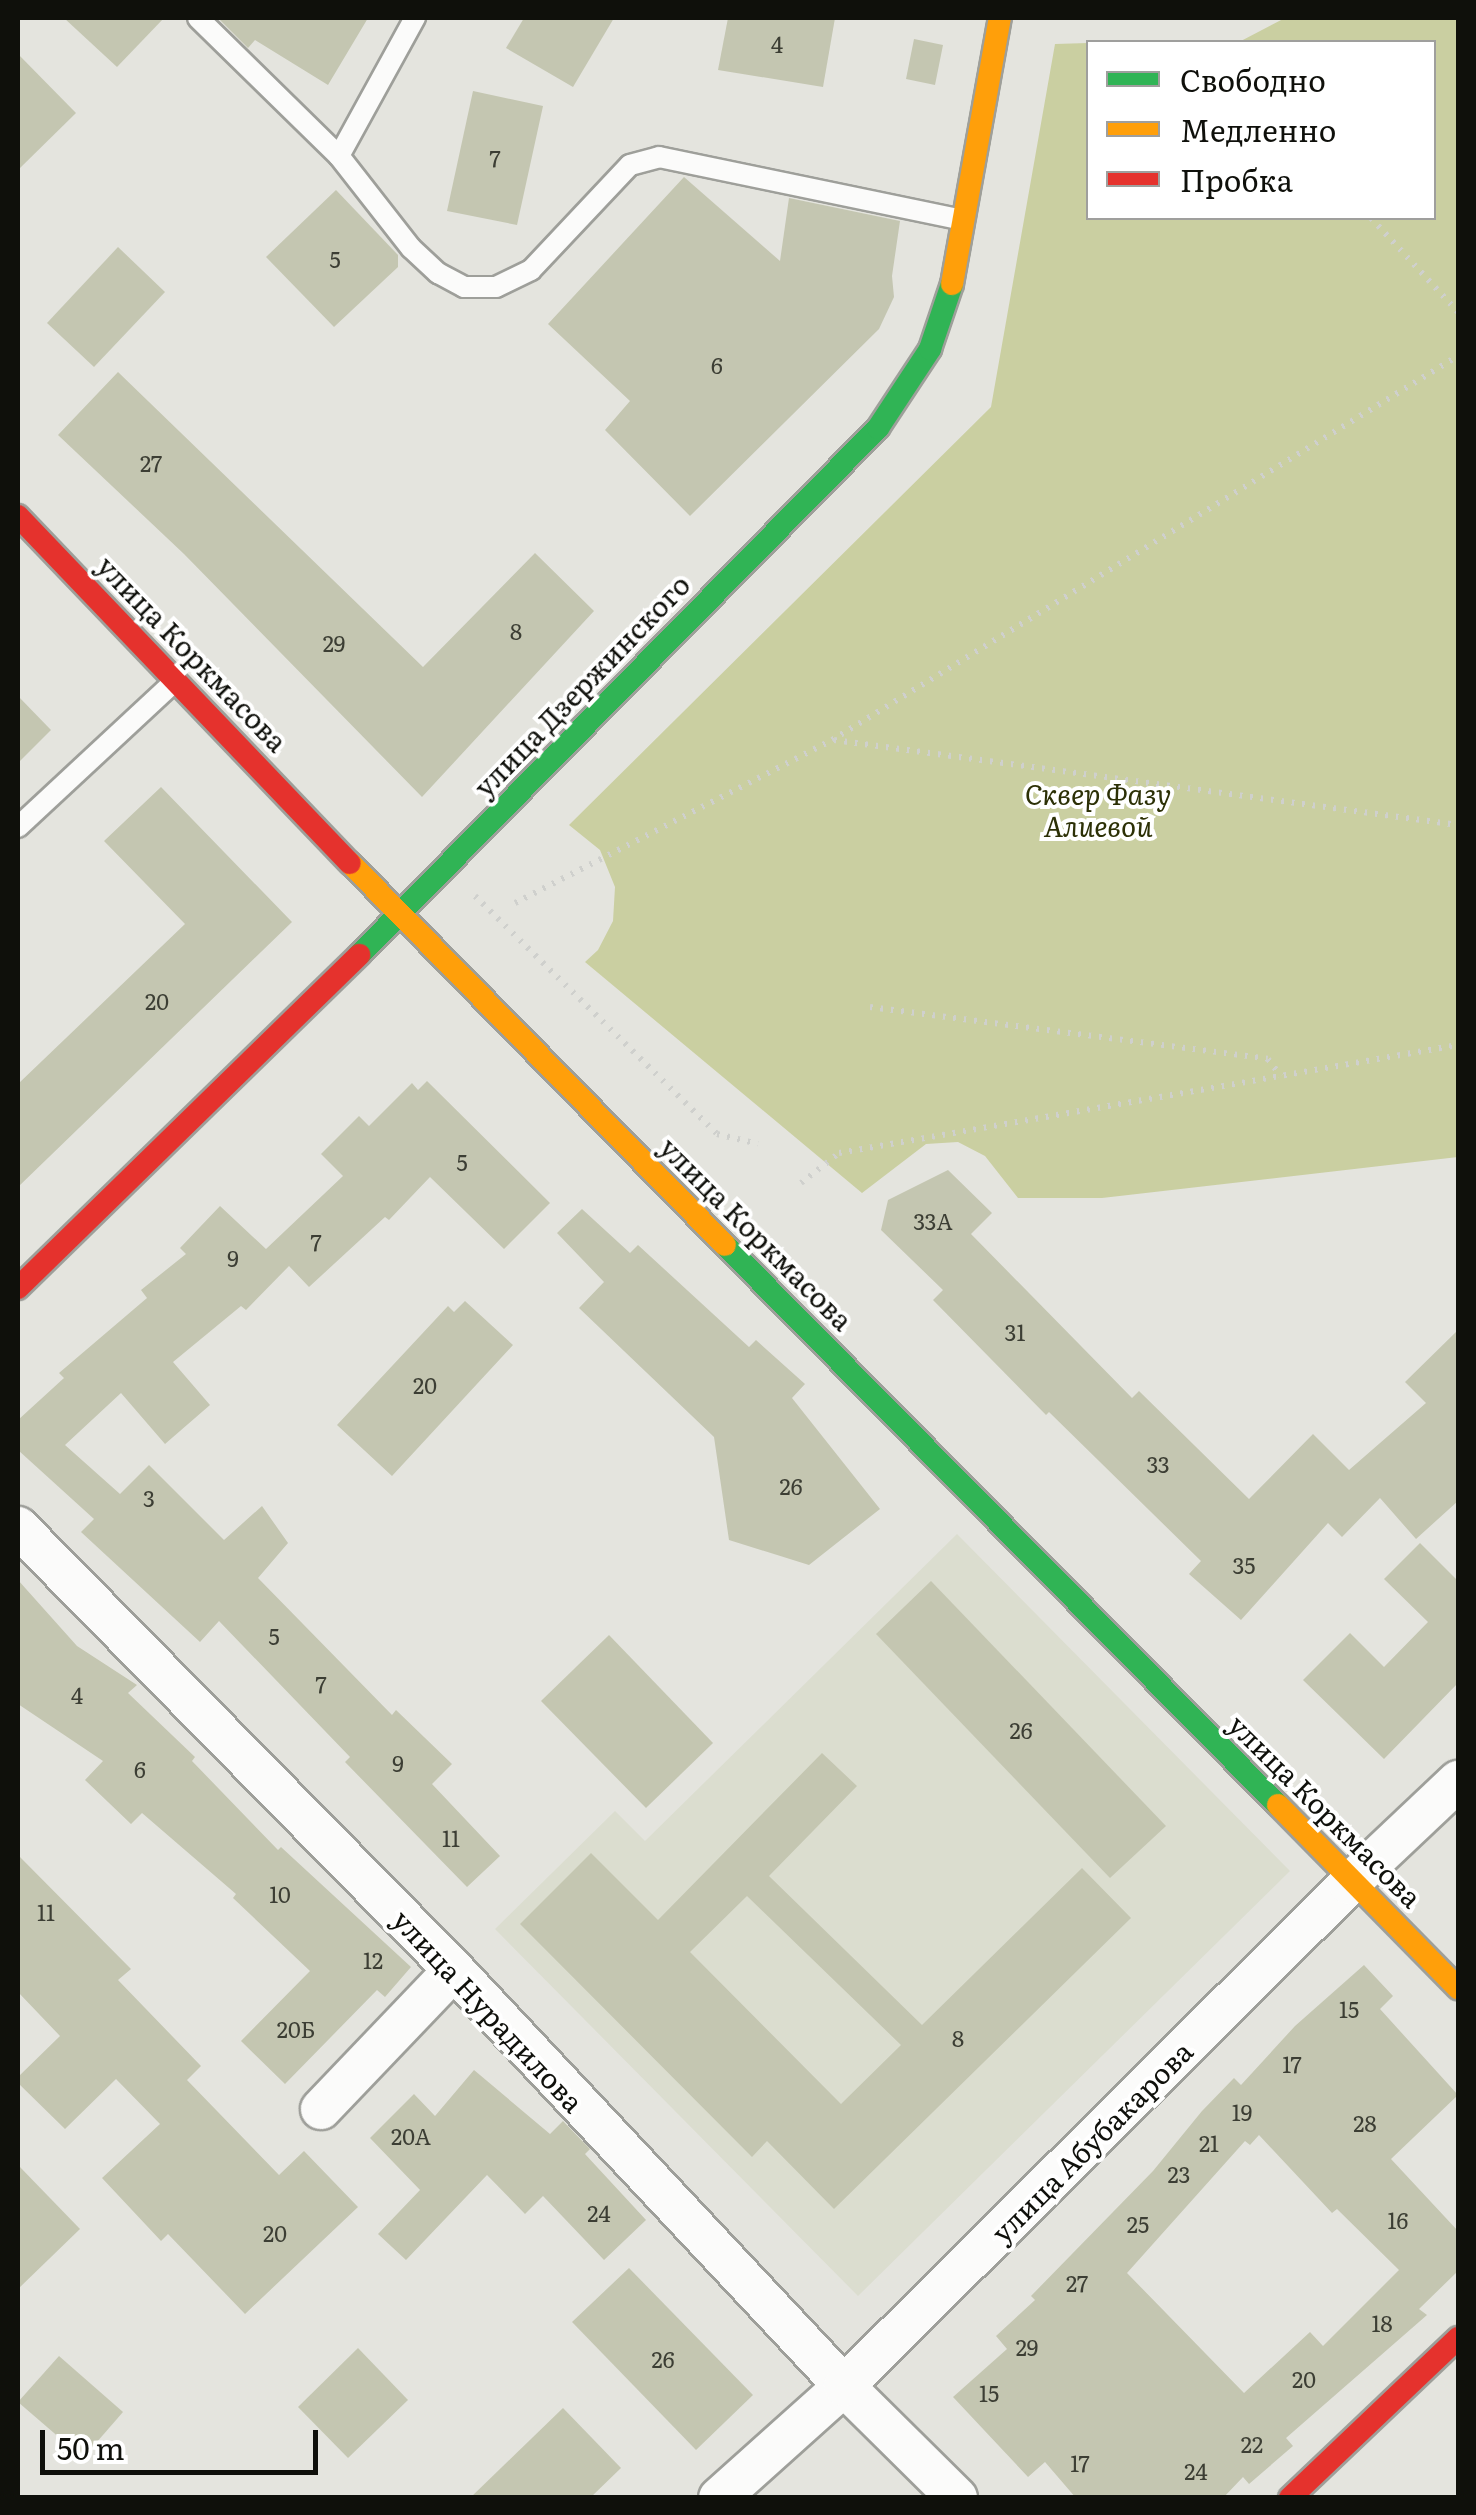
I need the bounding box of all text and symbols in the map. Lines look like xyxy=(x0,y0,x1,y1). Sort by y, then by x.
house number: 4 xyxy=(771,31,783,57)
legend xyxy=(1086,40,1436,220)
text: Свободно xyxy=(1180,57,1326,101)
text: Медленно xyxy=(1180,107,1336,151)
house number: 7 xyxy=(489,145,501,171)
text: Пробка xyxy=(1180,157,1293,201)
house number: 5 xyxy=(329,246,341,272)
house number: 6 xyxy=(711,352,723,378)
house number: 27 xyxy=(140,450,162,476)
street label: улица Коркмасова xyxy=(91,548,295,758)
street label: улица Дзержинского xyxy=(466,567,696,803)
house number: 8 xyxy=(510,618,522,644)
house number: 29 xyxy=(323,630,345,656)
park label: Сквер Фазу Алиевой xyxy=(1025,776,1171,842)
house number: 20 xyxy=(145,988,169,1014)
street label: улица Коркмасова xyxy=(654,1130,860,1336)
house number: 5 xyxy=(456,1149,468,1175)
house number: 33А xyxy=(913,1208,953,1234)
house number: 7 xyxy=(310,1229,322,1255)
house number: 9 xyxy=(227,1245,239,1271)
house number: 31 xyxy=(1005,1319,1025,1345)
house number: 20 xyxy=(413,1372,437,1398)
house number: 33 xyxy=(1146,1451,1170,1477)
house number: 26 xyxy=(780,1473,802,1499)
house number: 3 xyxy=(143,1485,155,1511)
house number: 35 xyxy=(1233,1552,1255,1578)
house number: 5 xyxy=(268,1623,280,1649)
house number: 7 xyxy=(315,1671,327,1697)
house number: 4 xyxy=(71,1682,83,1708)
street label: улица Коркмасова xyxy=(1223,1707,1429,1913)
house number: 26 xyxy=(1010,1717,1032,1743)
house number: 9 xyxy=(392,1750,404,1776)
house number: 6 xyxy=(134,1756,146,1782)
house number: 11 xyxy=(442,1825,460,1851)
house number: 10 xyxy=(269,1881,291,1907)
house number: 11 xyxy=(37,1899,55,1925)
street label: улица Нурадилова xyxy=(387,1902,591,2118)
house number: 12 xyxy=(363,1947,383,1973)
house number: 15 xyxy=(1339,1996,1359,2022)
house number: 20Б xyxy=(277,2016,315,2042)
house number: 8 xyxy=(952,2025,964,2051)
street label: улица Абубакарова xyxy=(984,2034,1198,2248)
house number: 17 xyxy=(1282,2051,1302,2077)
house number: 19 xyxy=(1232,2099,1252,2125)
house number: 28 xyxy=(1353,2110,1377,2136)
house number: 20А xyxy=(391,2123,431,2149)
house number: 21 xyxy=(1199,2130,1219,2156)
house number: 23 xyxy=(1167,2161,1191,2187)
house number: 24 xyxy=(587,2200,611,2226)
house number: 16 xyxy=(1388,2207,1408,2233)
house number: 25 xyxy=(1127,2211,1149,2237)
house number: 20 xyxy=(263,2220,287,2246)
house number: 27 xyxy=(1066,2270,1088,2296)
house number: 18 xyxy=(1371,2310,1393,2336)
house number: 29 xyxy=(1016,2334,1038,2360)
house number: 26 xyxy=(652,2346,674,2372)
house number: 20 xyxy=(1292,2366,1316,2392)
house number: 15 xyxy=(979,2380,999,2406)
scale bar xyxy=(45,2410,322,2472)
text: 50 m xyxy=(57,2425,125,2469)
house number: 22 xyxy=(1241,2431,1263,2457)
house number: 17 xyxy=(1070,2450,1090,2476)
house number: 24 xyxy=(1184,2458,1208,2484)

